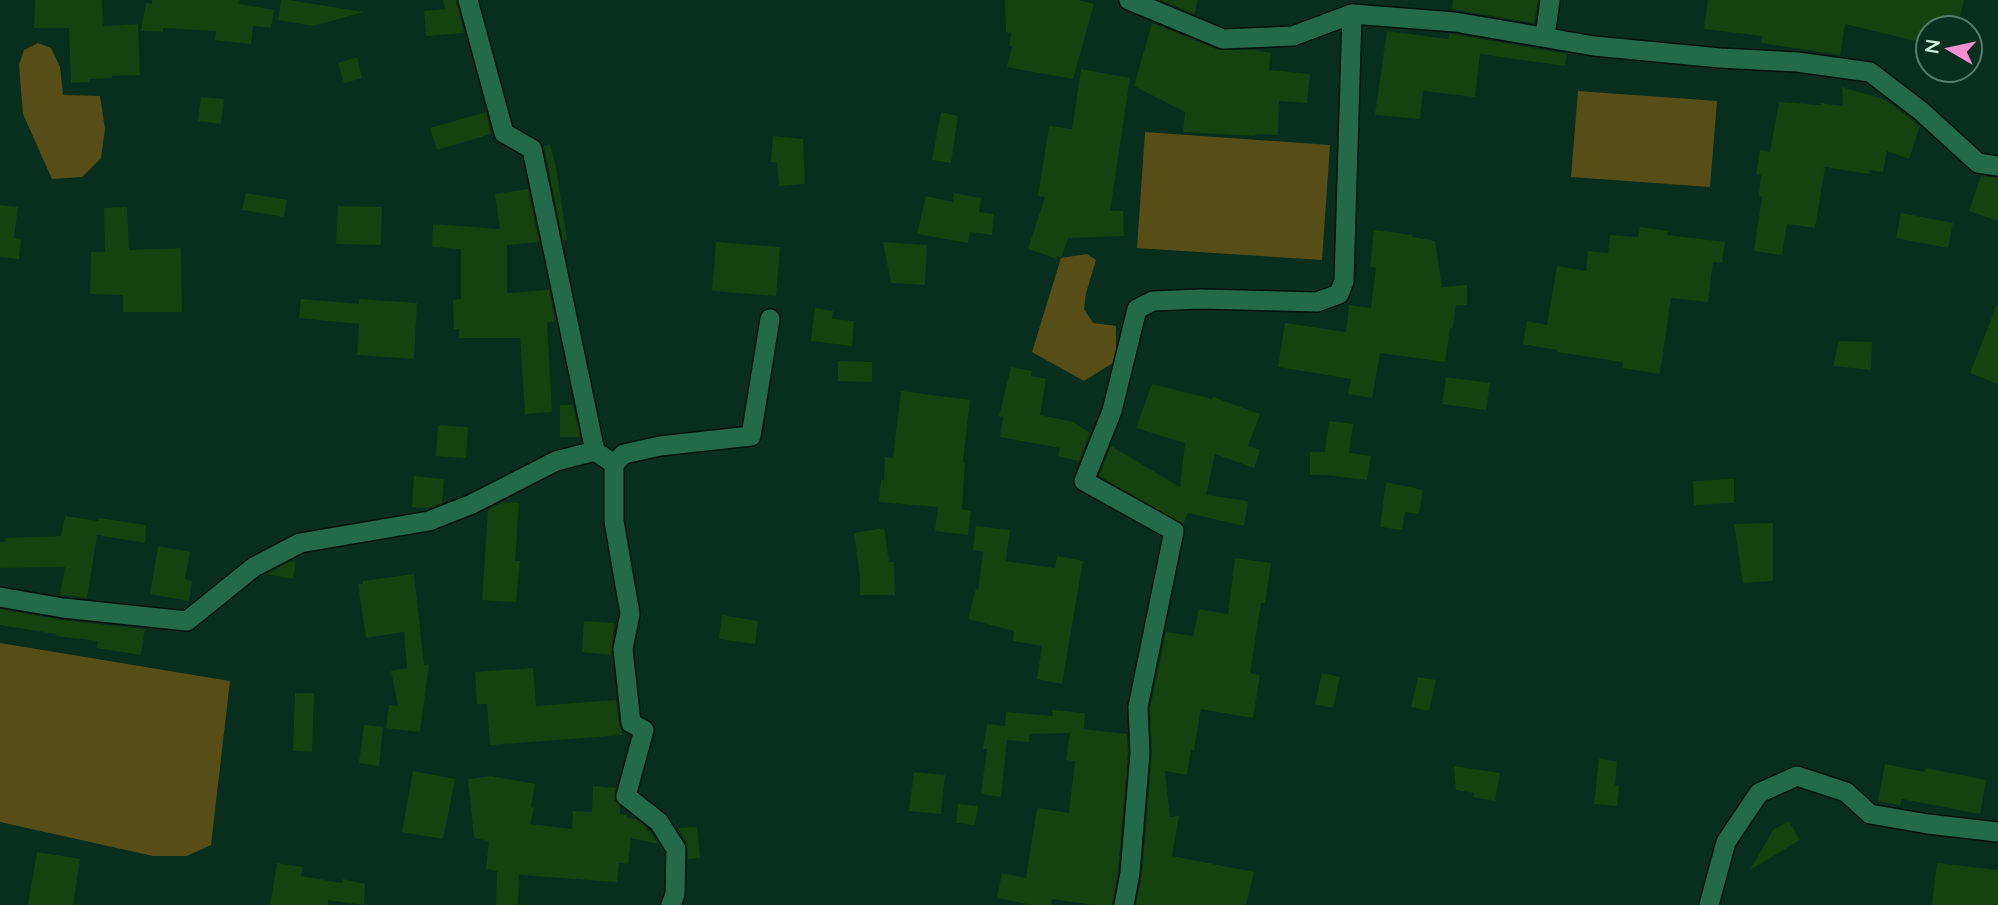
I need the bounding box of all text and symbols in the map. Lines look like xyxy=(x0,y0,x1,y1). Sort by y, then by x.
north arrow xyxy=(1914,14,1984,84)
text: N xyxy=(1919,37,1944,55)

